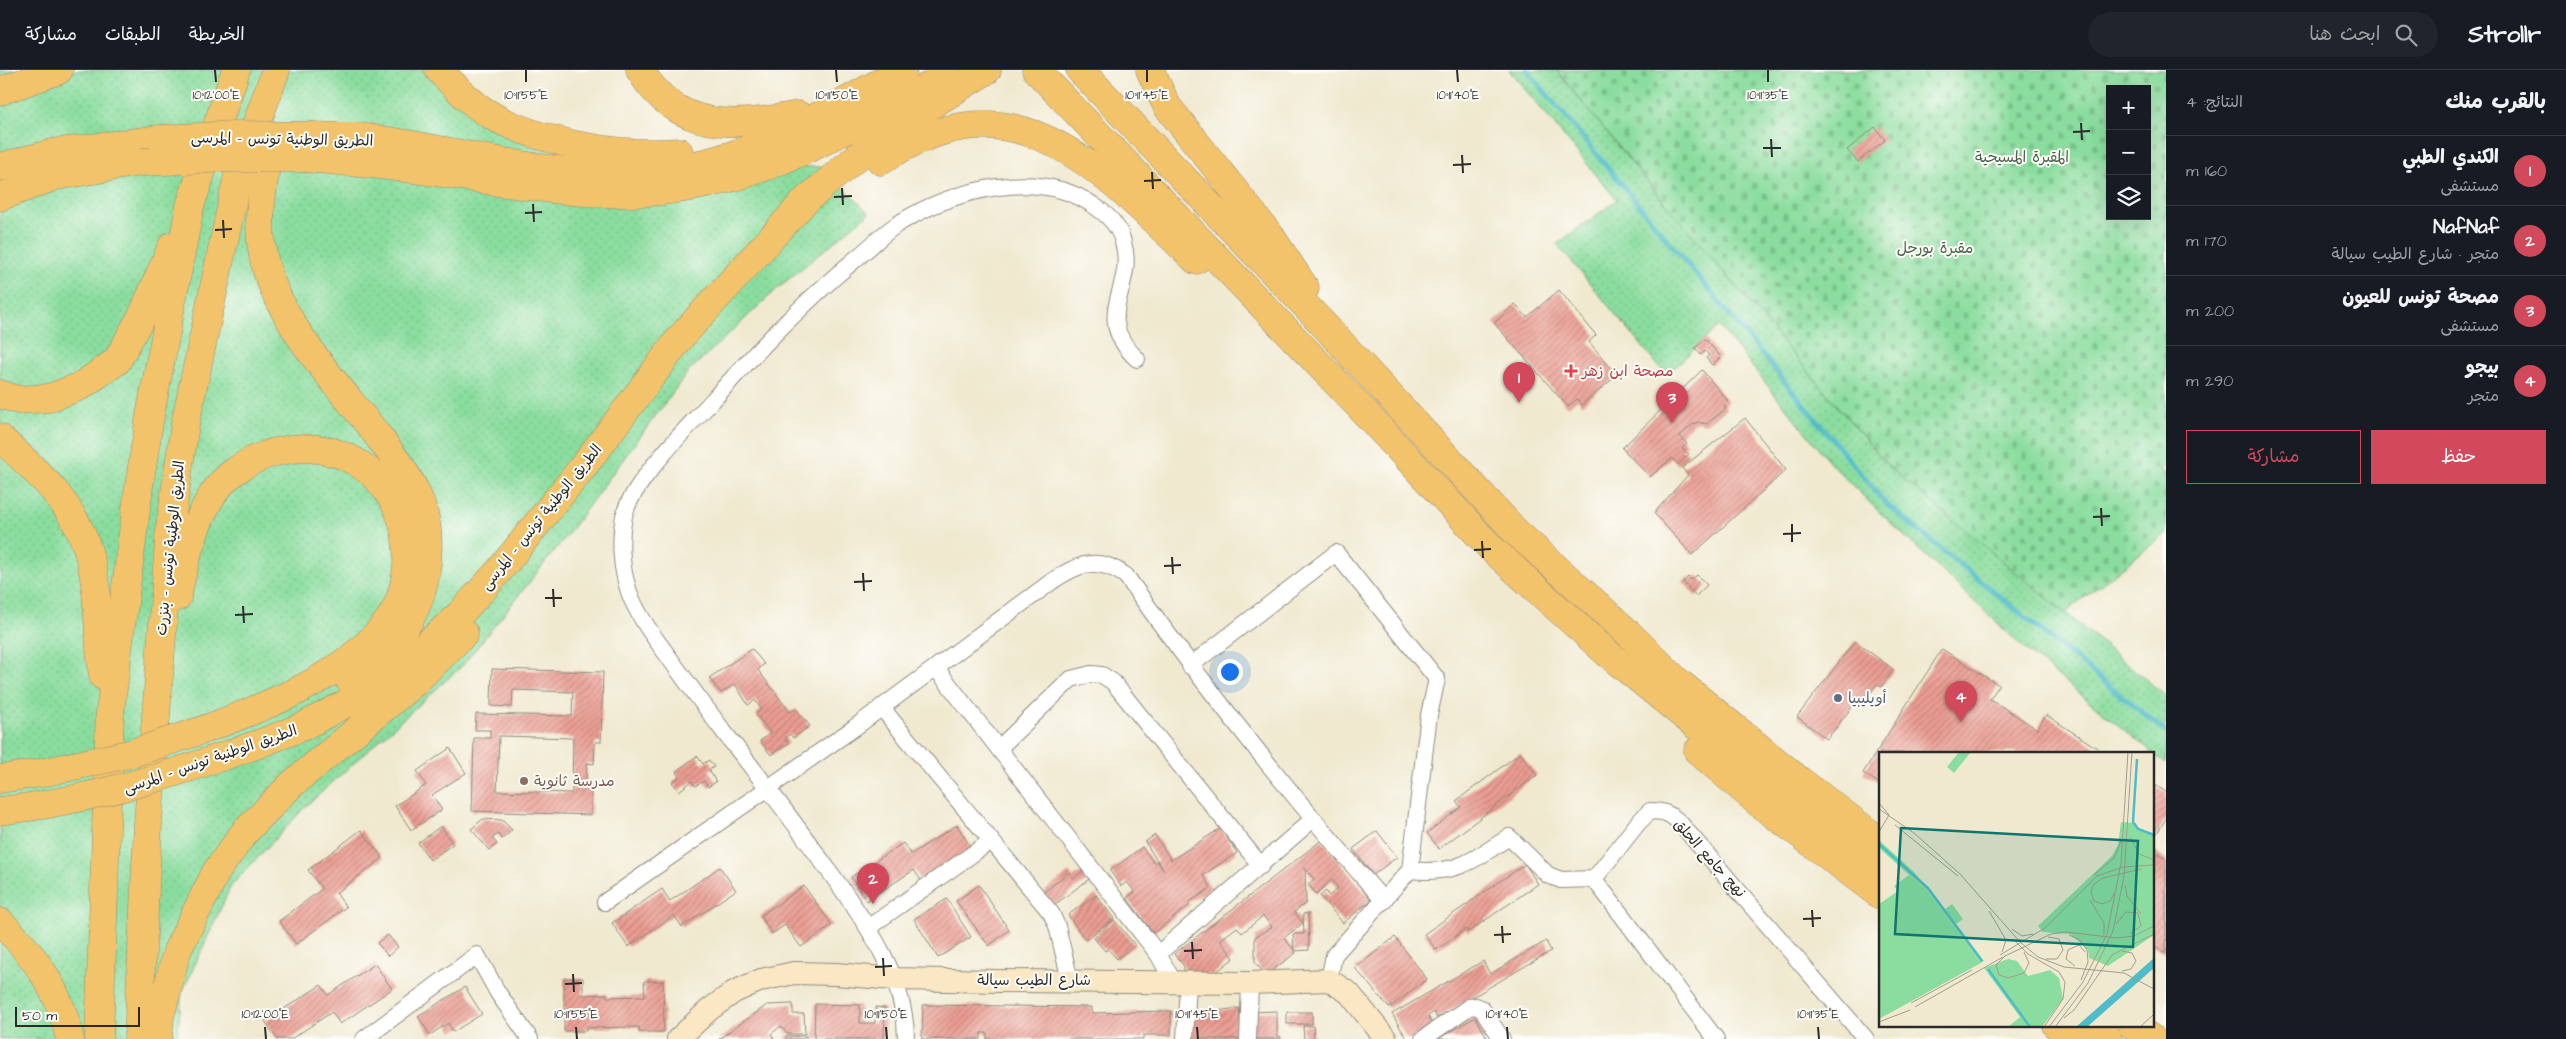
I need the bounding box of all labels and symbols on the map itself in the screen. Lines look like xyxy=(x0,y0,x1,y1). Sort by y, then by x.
text: 10°12'00"E xyxy=(192,87,240,104)
text: 10°11'55"E xyxy=(504,87,548,104)
text: 10°11'50"E xyxy=(816,87,858,104)
text: 10°11'45"E xyxy=(1125,87,1169,104)
text: 10°11'40"E xyxy=(1437,87,1479,104)
text: 10°11'35"E xyxy=(1747,87,1789,104)
street label: الطريق الوطنية تونس - المرسى xyxy=(191,127,373,152)
park label: المقبرة المسيحية xyxy=(1975,147,2069,168)
park label: مقبرة بورجل xyxy=(1897,238,1973,259)
place label: مصحة ابن زهر xyxy=(1580,361,1673,382)
pin: 1 xyxy=(1503,362,1535,403)
marker: مصحة ابن زهر xyxy=(1564,364,1578,378)
pin: 3 xyxy=(1656,382,1688,423)
street label: الطريق الوطنية تونس - المرسى xyxy=(476,440,607,595)
street label: الطريق الوطنية تونس - بنزرت xyxy=(151,459,190,637)
your location xyxy=(1217,659,1243,685)
pin: 4 xyxy=(1945,681,1977,722)
place label: أويليبيا xyxy=(1848,688,1887,709)
marker: أويليبيا xyxy=(1832,692,1844,704)
street label: الطريق الوطنية تونس - المرسى xyxy=(120,720,300,799)
inset map xyxy=(1879,752,2154,1026)
place label: مدرسة ثانوية xyxy=(534,771,615,792)
marker: مدرسة ثانوية xyxy=(518,775,530,787)
street label: نهج جامع الحلق xyxy=(1669,814,1751,902)
pin: 2 xyxy=(857,863,889,904)
street label: شارع الطيب سيالة xyxy=(977,970,1091,991)
scale bar xyxy=(15,1004,140,1027)
text: 10°12'00"E xyxy=(241,1006,289,1023)
text: 10°11'55"E xyxy=(554,1006,598,1023)
text: 10°11'50"E xyxy=(865,1006,907,1023)
text: 10°11'45"E xyxy=(1175,1006,1219,1023)
text: 10°11'40"E xyxy=(1486,1006,1528,1023)
text: 10°11'35"E xyxy=(1797,1006,1839,1023)

